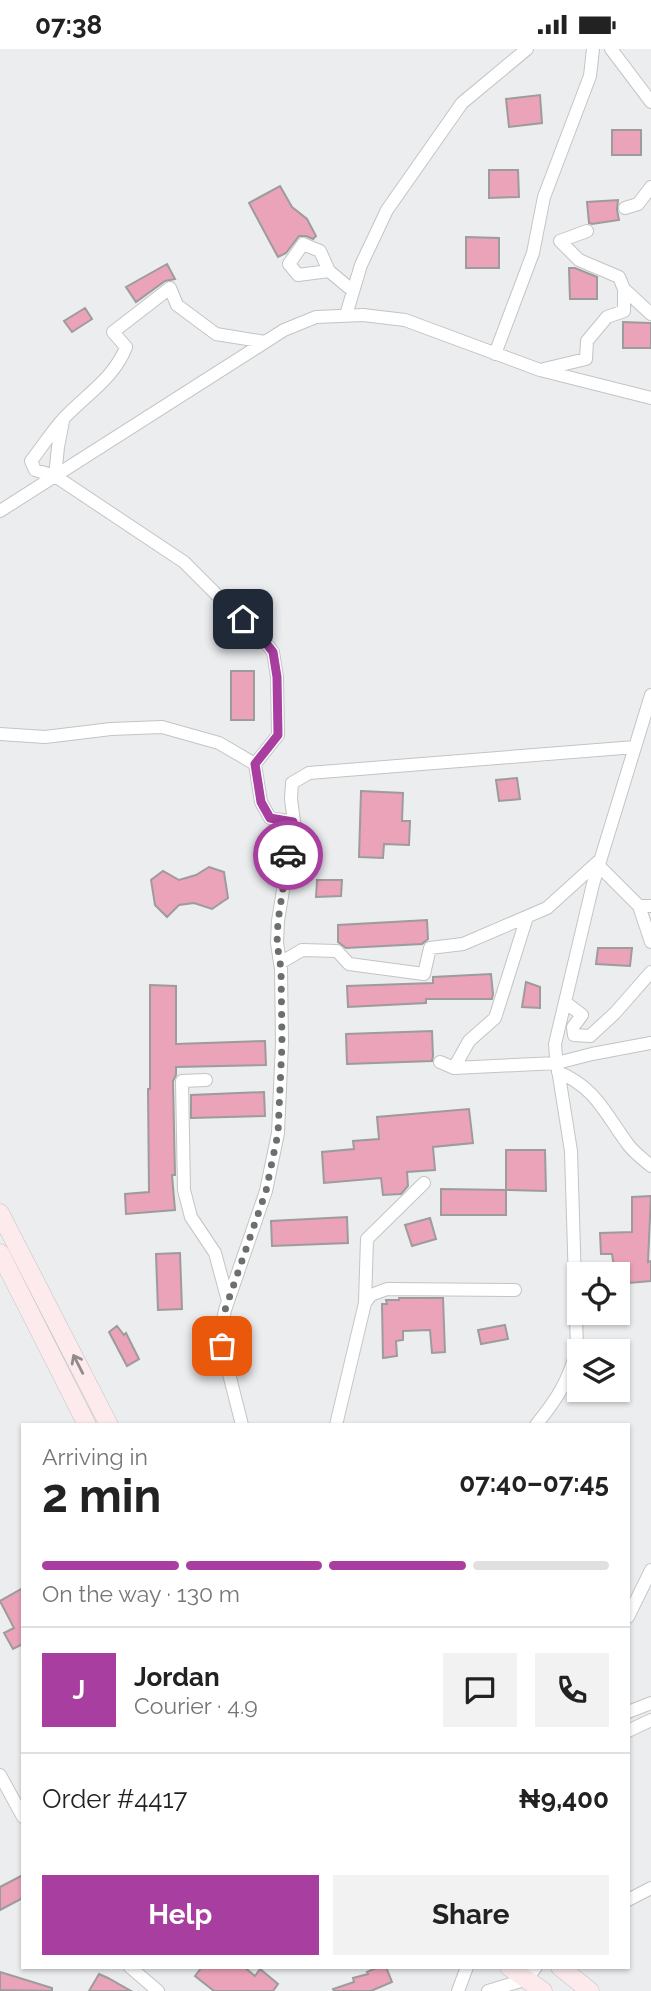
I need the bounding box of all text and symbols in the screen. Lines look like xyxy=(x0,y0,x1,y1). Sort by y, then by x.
text: 07:38 xyxy=(35,10,102,40)
pin xyxy=(213,589,273,649)
icon: home xyxy=(224,600,262,638)
courier xyxy=(253,820,323,890)
icon: car xyxy=(269,836,307,874)
map controls xyxy=(567,1262,630,1402)
button: locate xyxy=(567,1262,630,1325)
pin xyxy=(192,1316,252,1376)
icon: bag xyxy=(203,1327,241,1365)
button: layers xyxy=(567,1339,630,1402)
one-way arrow xyxy=(70,1354,84,1375)
text: Arriving in xyxy=(42,1443,148,1470)
text: 07:40–07:45 xyxy=(459,1468,609,1498)
text: 2 min xyxy=(42,1469,161,1523)
text: On the way · 130 m xyxy=(42,1580,240,1607)
button: chat xyxy=(443,1653,517,1727)
button: phone xyxy=(535,1653,609,1727)
text: Jordan xyxy=(134,1662,220,1692)
text: J xyxy=(73,1675,85,1705)
text: Courier · 4.9 xyxy=(134,1692,258,1719)
text: Order #4417 xyxy=(42,1784,187,1814)
text: ₦9,400 xyxy=(518,1784,609,1814)
button: Help xyxy=(42,1875,319,1955)
button: Share xyxy=(333,1875,609,1955)

